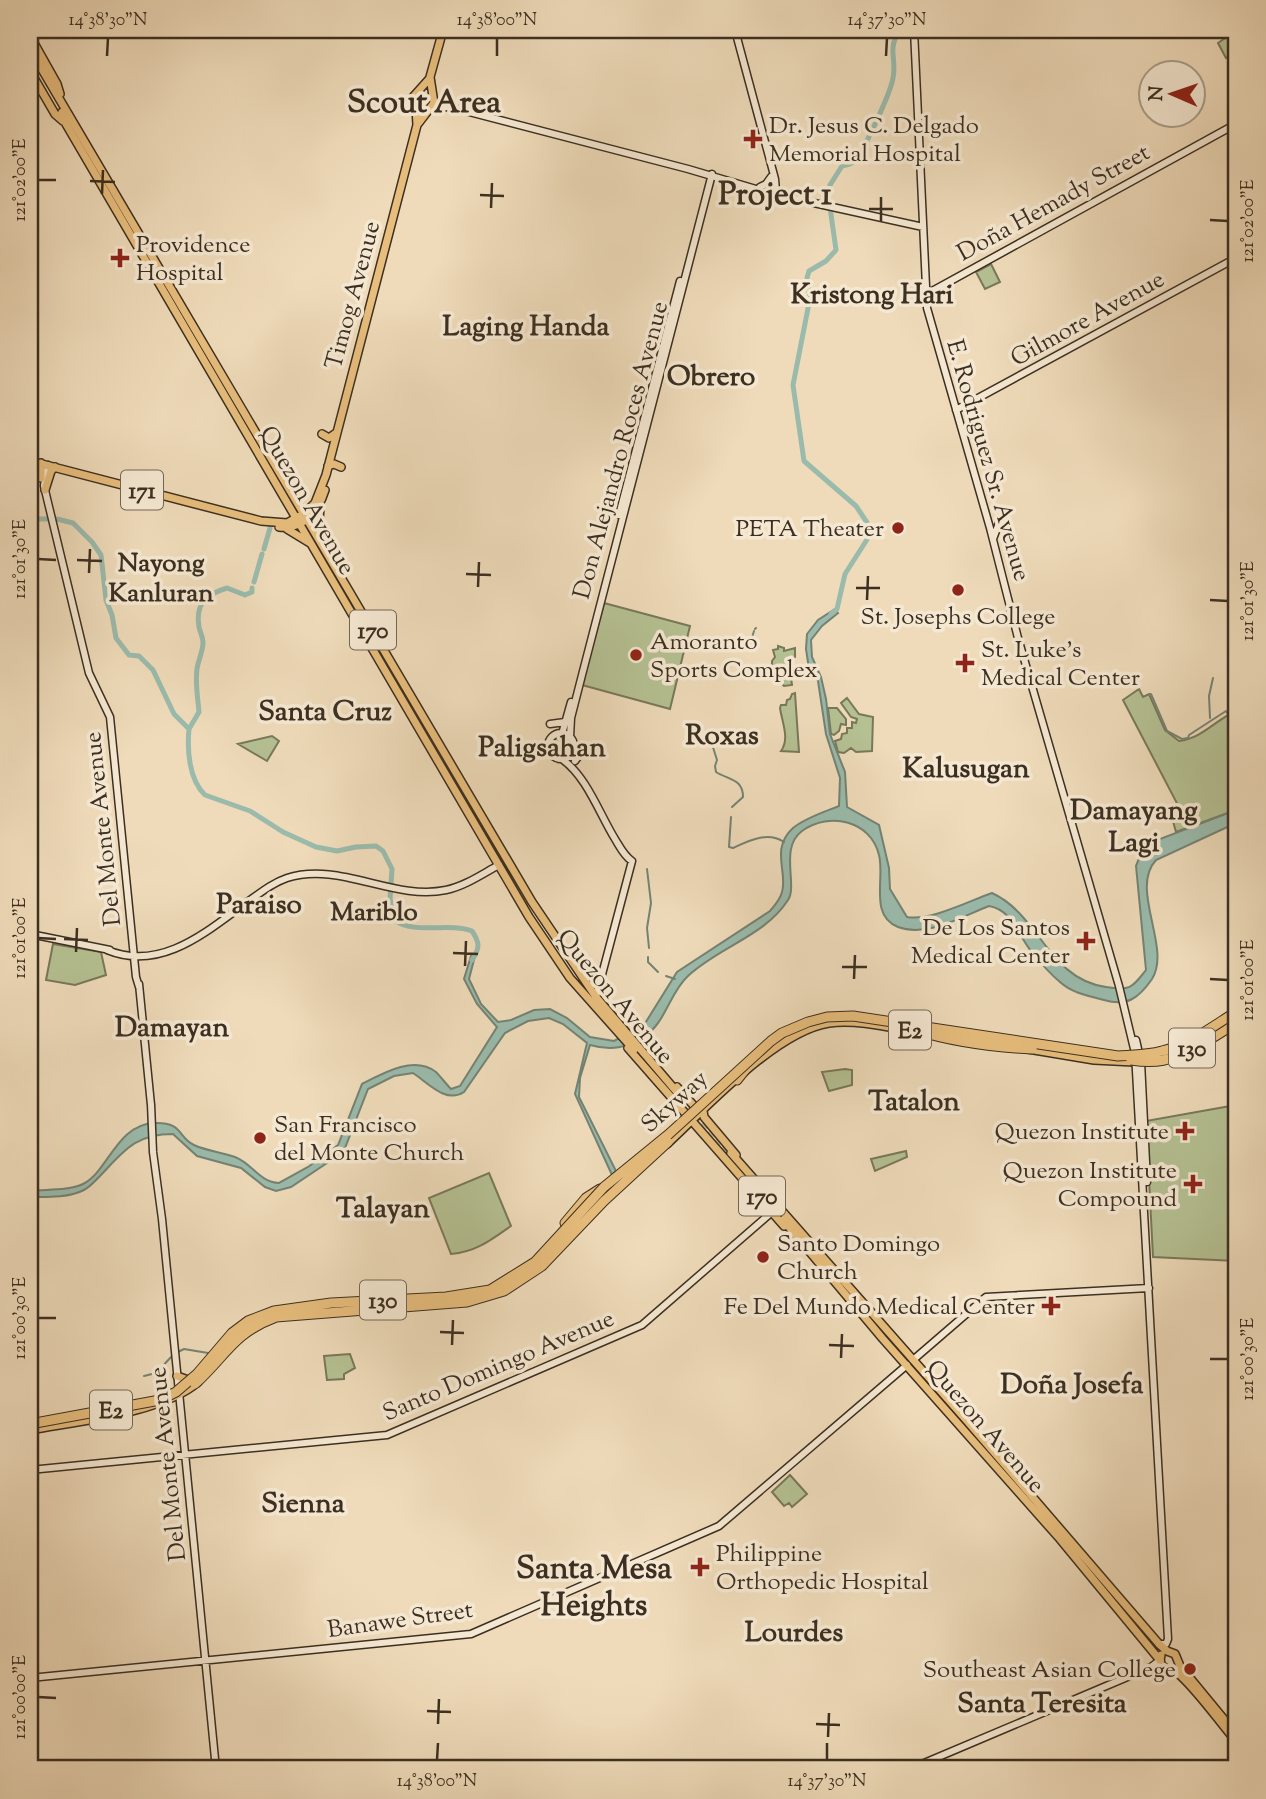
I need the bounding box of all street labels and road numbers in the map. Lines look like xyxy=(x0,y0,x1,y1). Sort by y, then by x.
street label: Doña Hemady Street xyxy=(951,137,1156,271)
street label: Timog Avenue xyxy=(318,218,390,373)
street label: Gilmore Avenue xyxy=(1005,263,1171,376)
street label: Don Alejandro Roces Avenue xyxy=(566,298,678,603)
street label: E. Rodriguez Sr. Avenue xyxy=(936,336,1038,585)
street label: Quezon Avenue xyxy=(250,420,363,582)
road number: 171 xyxy=(121,470,163,510)
road number: 170 xyxy=(350,610,396,650)
street label: Del Monte Avenue xyxy=(77,730,131,928)
street label: Quezon Avenue xyxy=(548,922,681,1072)
road number: E2 xyxy=(889,1010,931,1050)
road number: 130 xyxy=(1169,1028,1215,1068)
street label: Skyway xyxy=(634,1063,716,1142)
road number: 170 xyxy=(739,1176,785,1216)
road number: 130 xyxy=(360,1280,406,1320)
street label: Santo Domingo Avenue xyxy=(378,1303,620,1431)
street label: Quezon Avenue xyxy=(917,1353,1052,1501)
street label: Del Monte Avenue xyxy=(142,1365,196,1563)
road number: E2 xyxy=(90,1390,132,1429)
street label: Banawe Street xyxy=(325,1594,475,1648)

